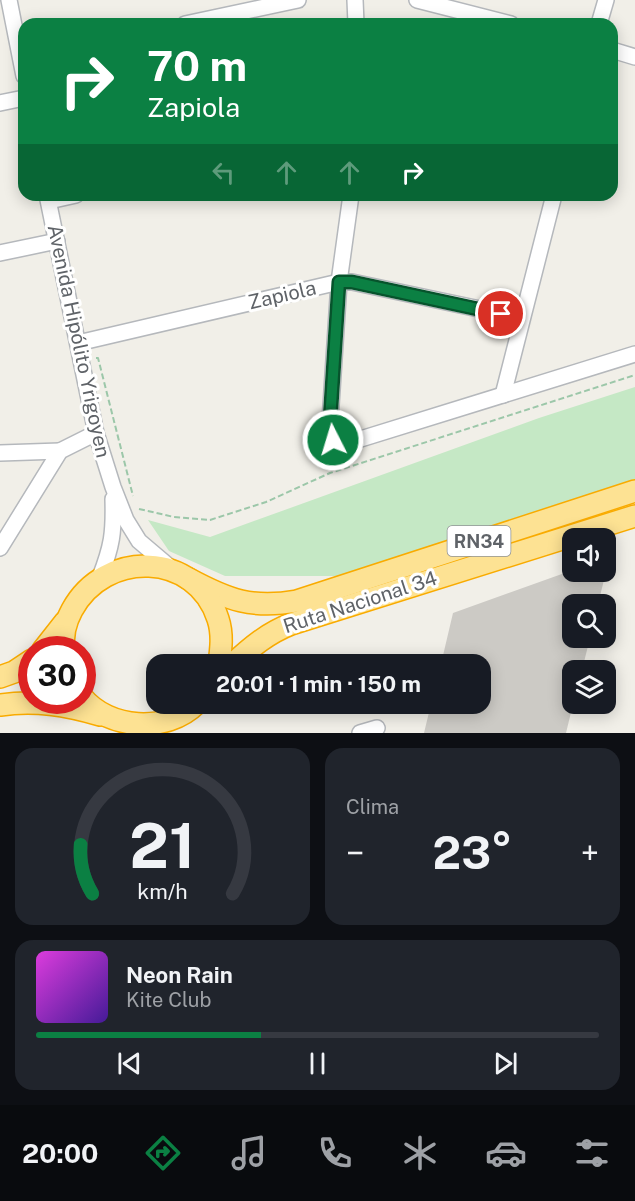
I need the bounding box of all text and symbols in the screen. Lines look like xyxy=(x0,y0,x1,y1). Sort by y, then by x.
text: 70 m xyxy=(147,41,247,90)
icon: right xyxy=(48,42,126,120)
text: Zapiola xyxy=(147,91,240,123)
icon: left xyxy=(207,156,240,189)
icon: ahead xyxy=(270,156,303,189)
icon: ahead xyxy=(333,156,366,189)
icon: right xyxy=(396,156,429,189)
street label: Avenida Hipólito Yrigoyen xyxy=(43,222,115,460)
street label: Zapiola xyxy=(246,276,318,314)
pin xyxy=(475,288,526,339)
icon: arrive xyxy=(484,297,517,330)
position arrow xyxy=(301,408,365,472)
road number: RN34 xyxy=(448,526,510,556)
map controls xyxy=(562,528,616,714)
button: sound xyxy=(562,528,616,582)
street label: Ruta Nacional 34 xyxy=(280,566,440,638)
button: search xyxy=(562,594,616,648)
speed limit sign: 30 xyxy=(18,636,96,714)
button: layers xyxy=(562,660,616,714)
text: 20:01 · 1 min · 150 m xyxy=(216,671,421,697)
text: Clima xyxy=(346,795,399,819)
text: 21 xyxy=(129,809,196,882)
text: 23° xyxy=(433,826,512,879)
text: − xyxy=(346,834,364,872)
text: + xyxy=(581,834,599,872)
text: km/h xyxy=(137,879,188,904)
text: Neon Rain xyxy=(126,962,233,988)
text: Kite Club xyxy=(126,988,211,1012)
icon: previous xyxy=(113,1047,146,1080)
icon: pause xyxy=(301,1047,334,1080)
icon: next xyxy=(489,1047,522,1080)
icon: directions xyxy=(142,1132,184,1174)
icon: music xyxy=(228,1132,270,1174)
icon: phone xyxy=(314,1132,356,1174)
icon: climate xyxy=(399,1132,441,1174)
icon: car xyxy=(485,1132,527,1174)
icon: filters xyxy=(571,1132,613,1174)
text: 20:00 xyxy=(22,1137,98,1169)

